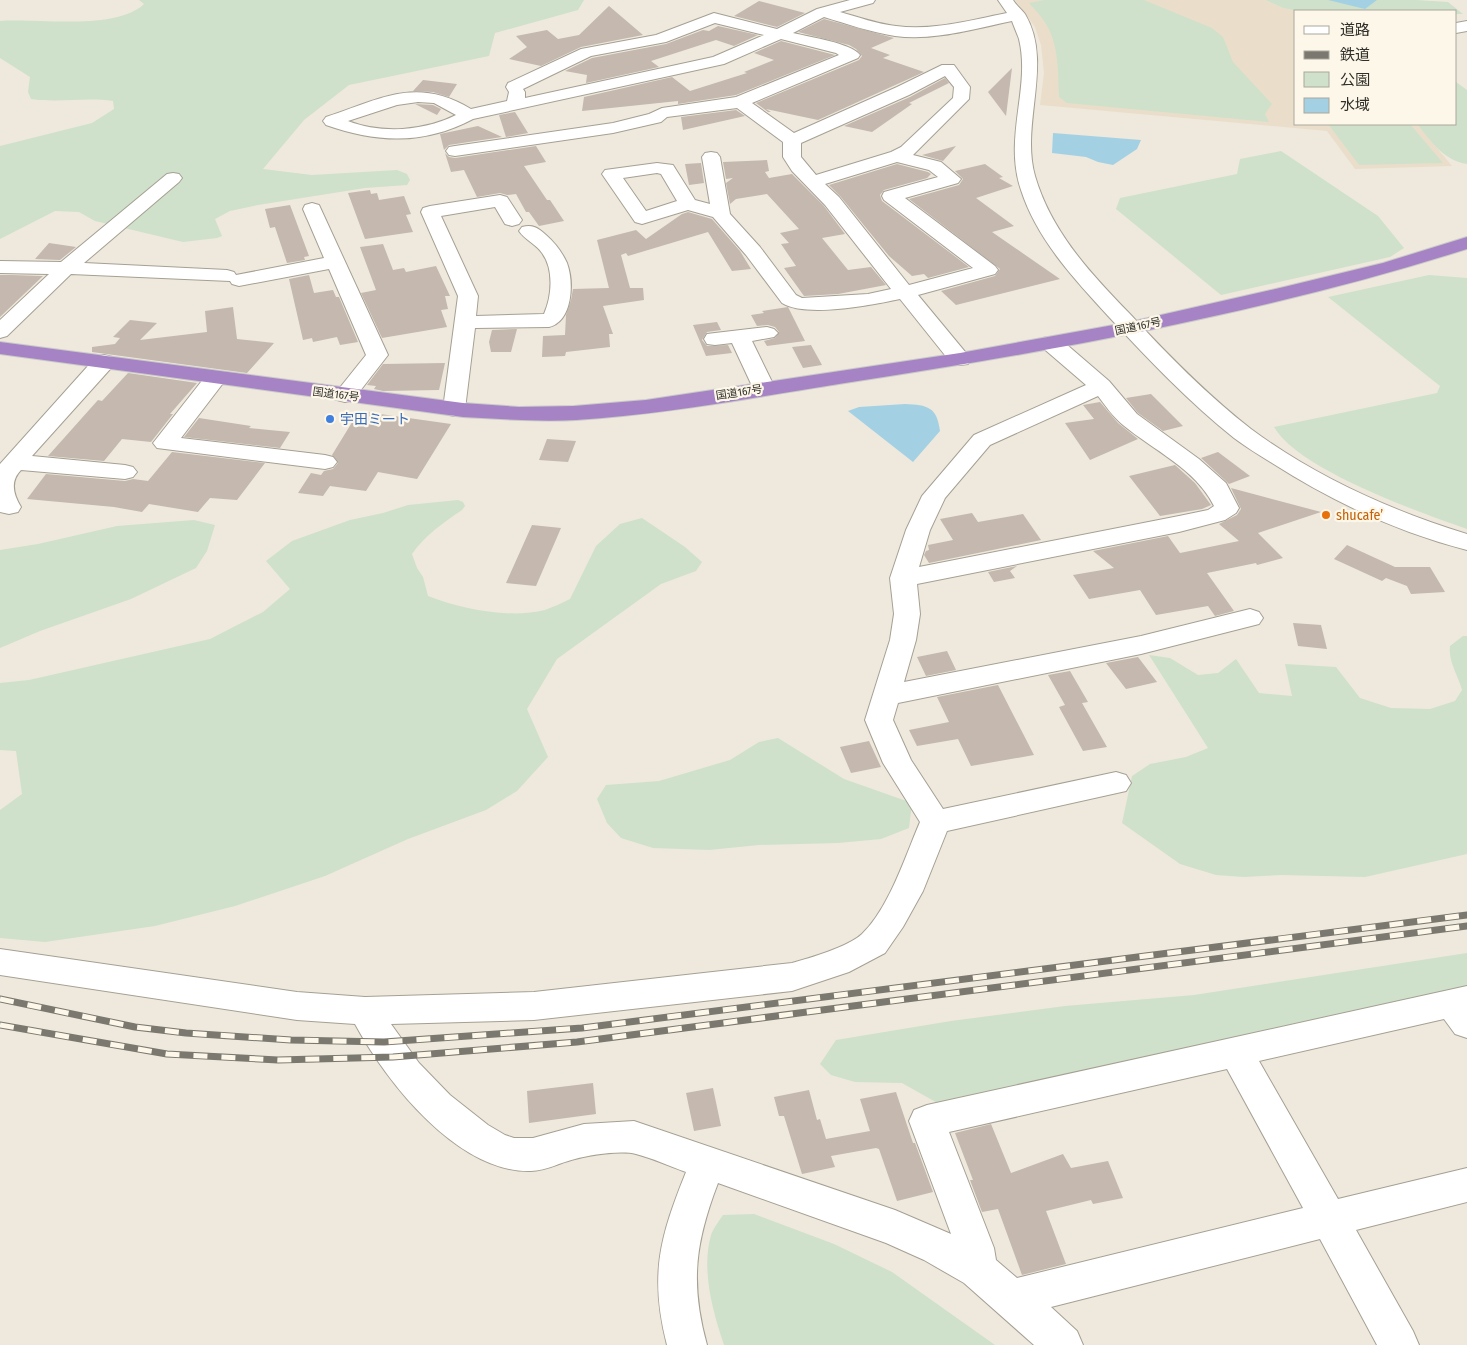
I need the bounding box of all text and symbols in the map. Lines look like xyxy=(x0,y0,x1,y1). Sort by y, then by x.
legend xyxy=(1294,10,1457,125)
text: 道路 xyxy=(1340,21,1370,39)
text: 鉄道 xyxy=(1340,46,1370,64)
text: 公園 xyxy=(1340,71,1370,89)
text: 水域 xyxy=(1340,96,1370,114)
street label: 国道167号 xyxy=(1114,315,1162,338)
street label: 国道167号 xyxy=(715,382,763,403)
street label: 国道167号 xyxy=(312,385,360,404)
place label: 宇田ミート xyxy=(340,411,410,428)
marker: 宇田ミート xyxy=(324,413,336,425)
place label: shucafe’ xyxy=(1336,507,1383,524)
marker: shucafe’ xyxy=(1320,509,1332,521)

